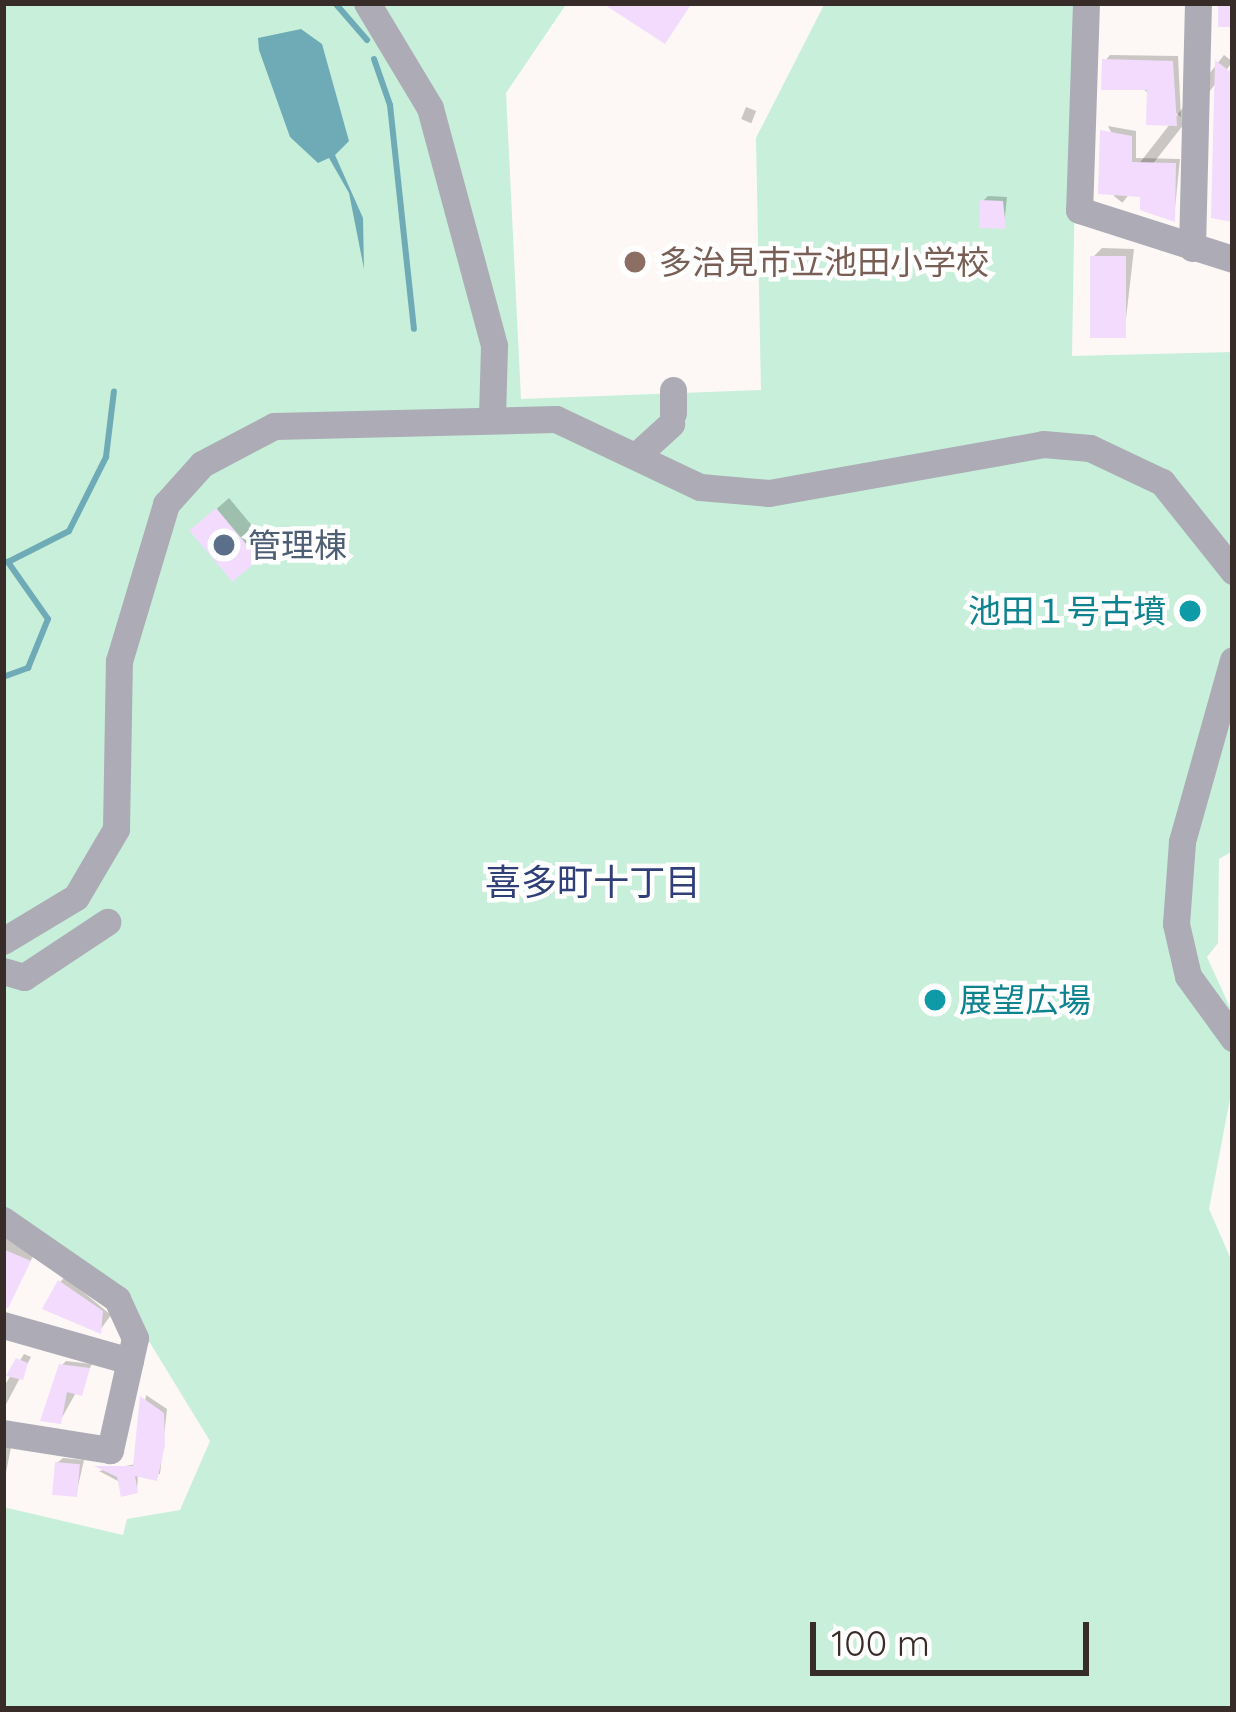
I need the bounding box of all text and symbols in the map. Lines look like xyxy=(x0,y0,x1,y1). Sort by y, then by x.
place label: 多治見市立池田小学校 xyxy=(659,242,989,282)
marker: 多治見市立池田小学校 xyxy=(622,249,648,275)
place label: 管理棟 xyxy=(248,525,347,565)
marker: 管理棟 xyxy=(211,532,237,558)
place label: 池田１号古墳 xyxy=(968,591,1166,631)
marker: 池田１号古墳 xyxy=(1177,598,1203,624)
district label: 喜多町十丁目 xyxy=(485,860,701,904)
place label: 展望広場 xyxy=(959,980,1091,1020)
marker: 展望広場 xyxy=(922,987,948,1013)
scale bar xyxy=(816,1598,1095,1672)
text: 100 m xyxy=(831,1620,930,1665)

